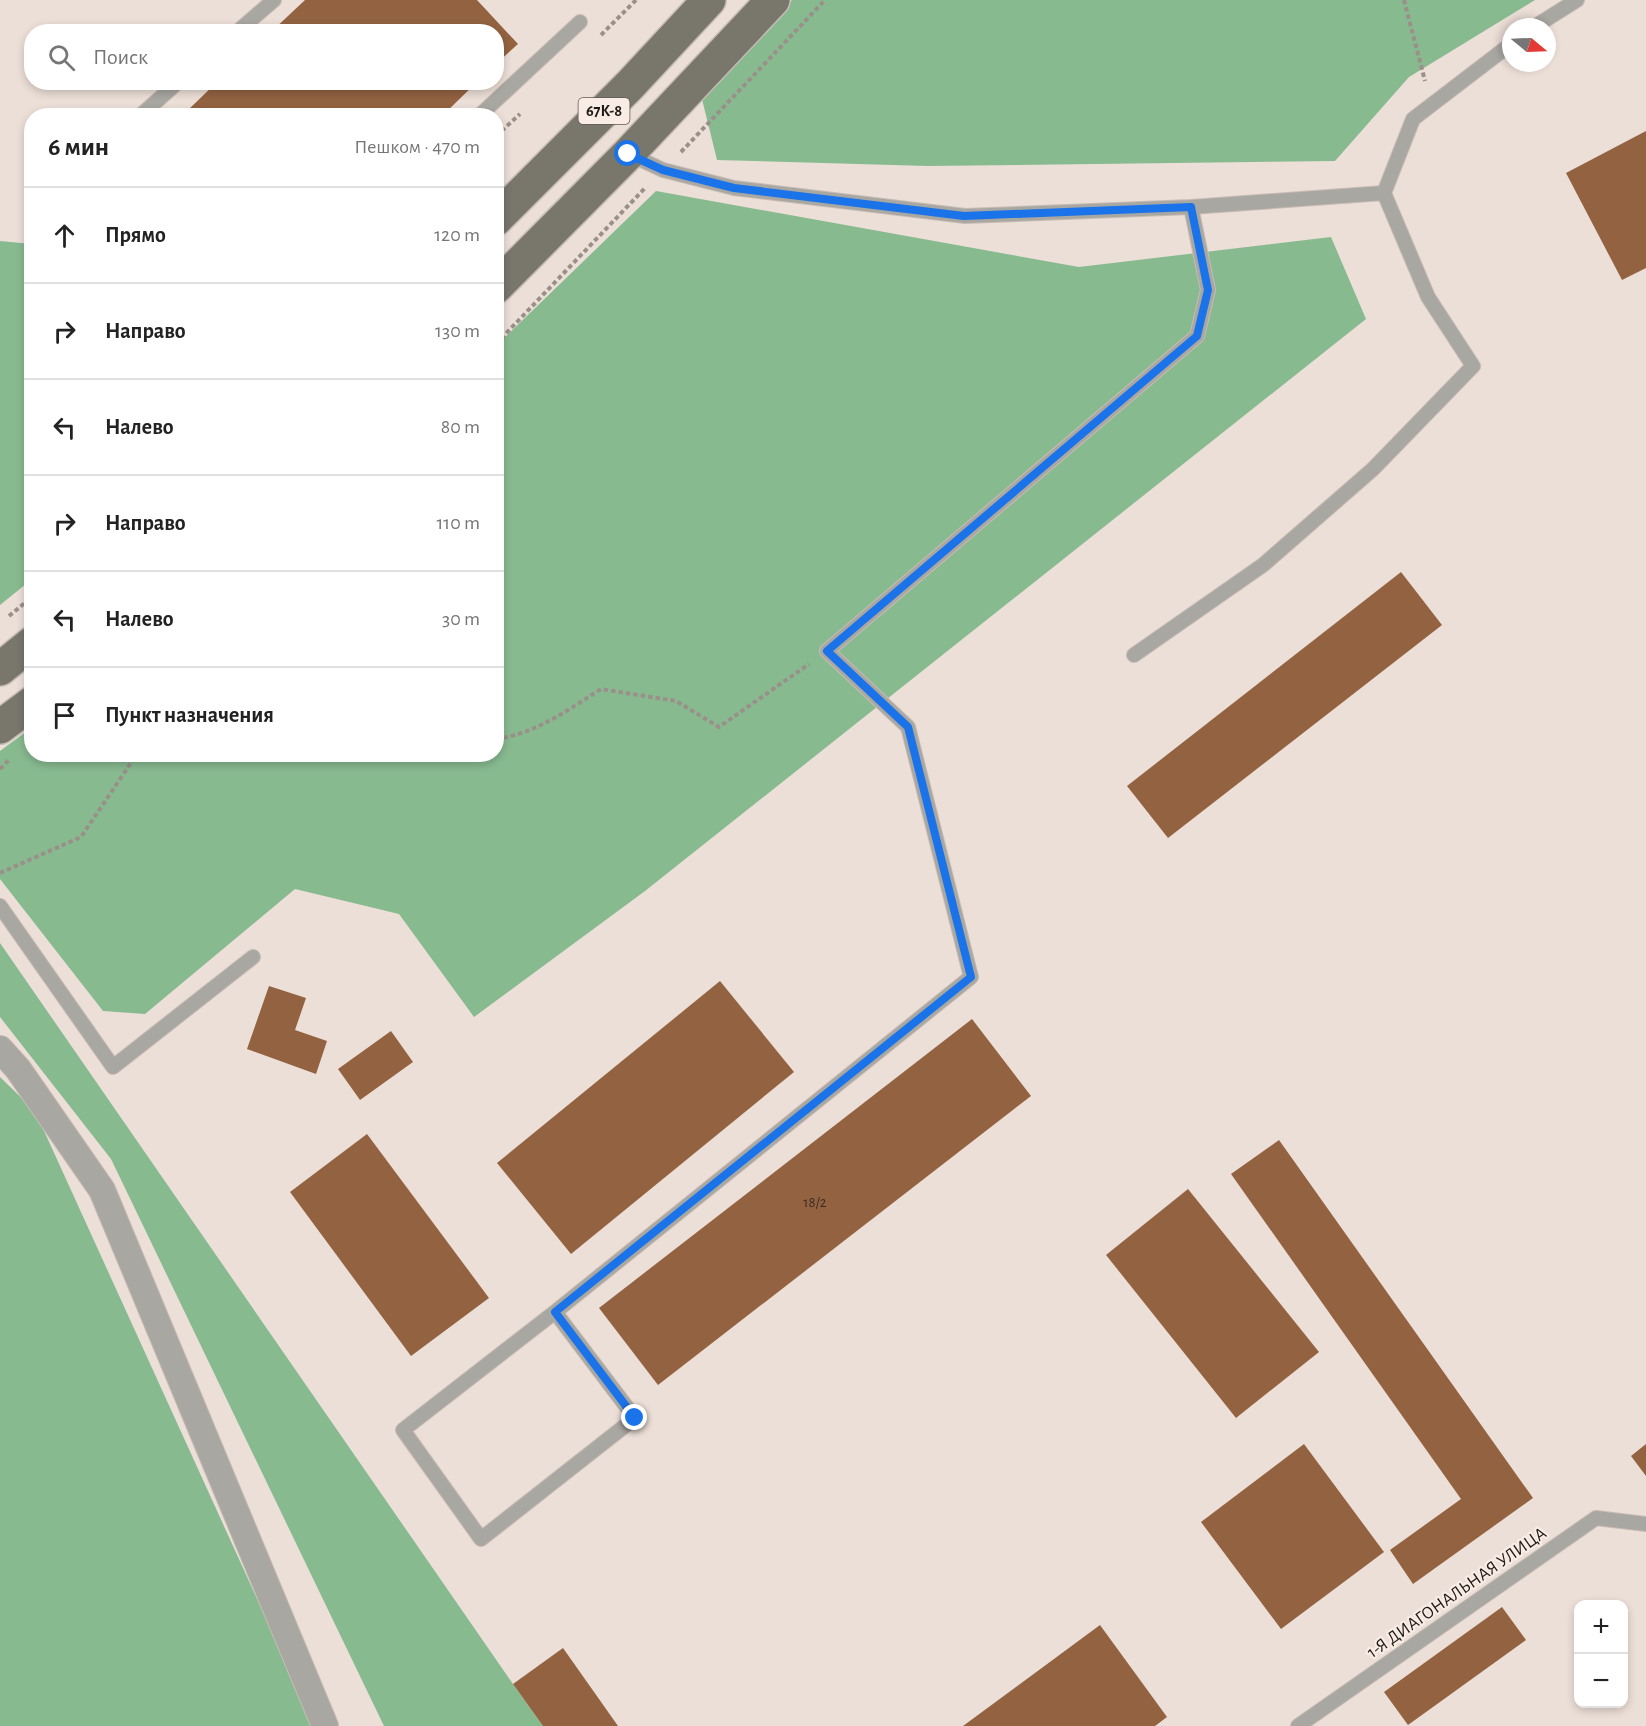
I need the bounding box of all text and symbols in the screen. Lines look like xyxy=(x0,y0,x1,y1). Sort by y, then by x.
north arrow xyxy=(1502,18,1556,72)
search box xyxy=(24,24,504,90)
icon: search xyxy=(45,41,78,74)
text: Поиск xyxy=(93,46,148,68)
road number: 67К-8 xyxy=(578,98,630,124)
text: 6 мин xyxy=(48,134,109,160)
text: Пешком · 470 m xyxy=(354,137,480,157)
route start xyxy=(614,140,640,166)
icon: ahead xyxy=(48,219,81,252)
text: Прямо xyxy=(105,224,166,246)
text: 120 m xyxy=(434,225,480,245)
icon: right xyxy=(48,315,81,348)
text: Направо xyxy=(105,320,186,342)
text: 130 m xyxy=(435,321,480,341)
icon: left xyxy=(48,411,81,444)
text: Налево xyxy=(105,416,174,438)
text: 80 m xyxy=(441,417,480,437)
icon: right xyxy=(48,507,81,540)
text: Направо xyxy=(105,512,186,534)
text: 110 m xyxy=(436,513,480,533)
icon: left xyxy=(48,603,81,636)
text: Налево xyxy=(105,608,174,630)
text: 30 m xyxy=(442,609,480,629)
icon: arrive xyxy=(48,699,81,732)
text: Пункт назначения xyxy=(105,704,274,726)
house number: 18/2 xyxy=(803,1195,827,1210)
route end xyxy=(621,1404,647,1430)
street label: 1-Я ДИАГОНАЛЬНАЯ УЛИЦА xyxy=(1364,1524,1550,1662)
map controls xyxy=(1574,1600,1628,1708)
button: + xyxy=(1574,1600,1628,1654)
button: − xyxy=(1574,1654,1628,1708)

